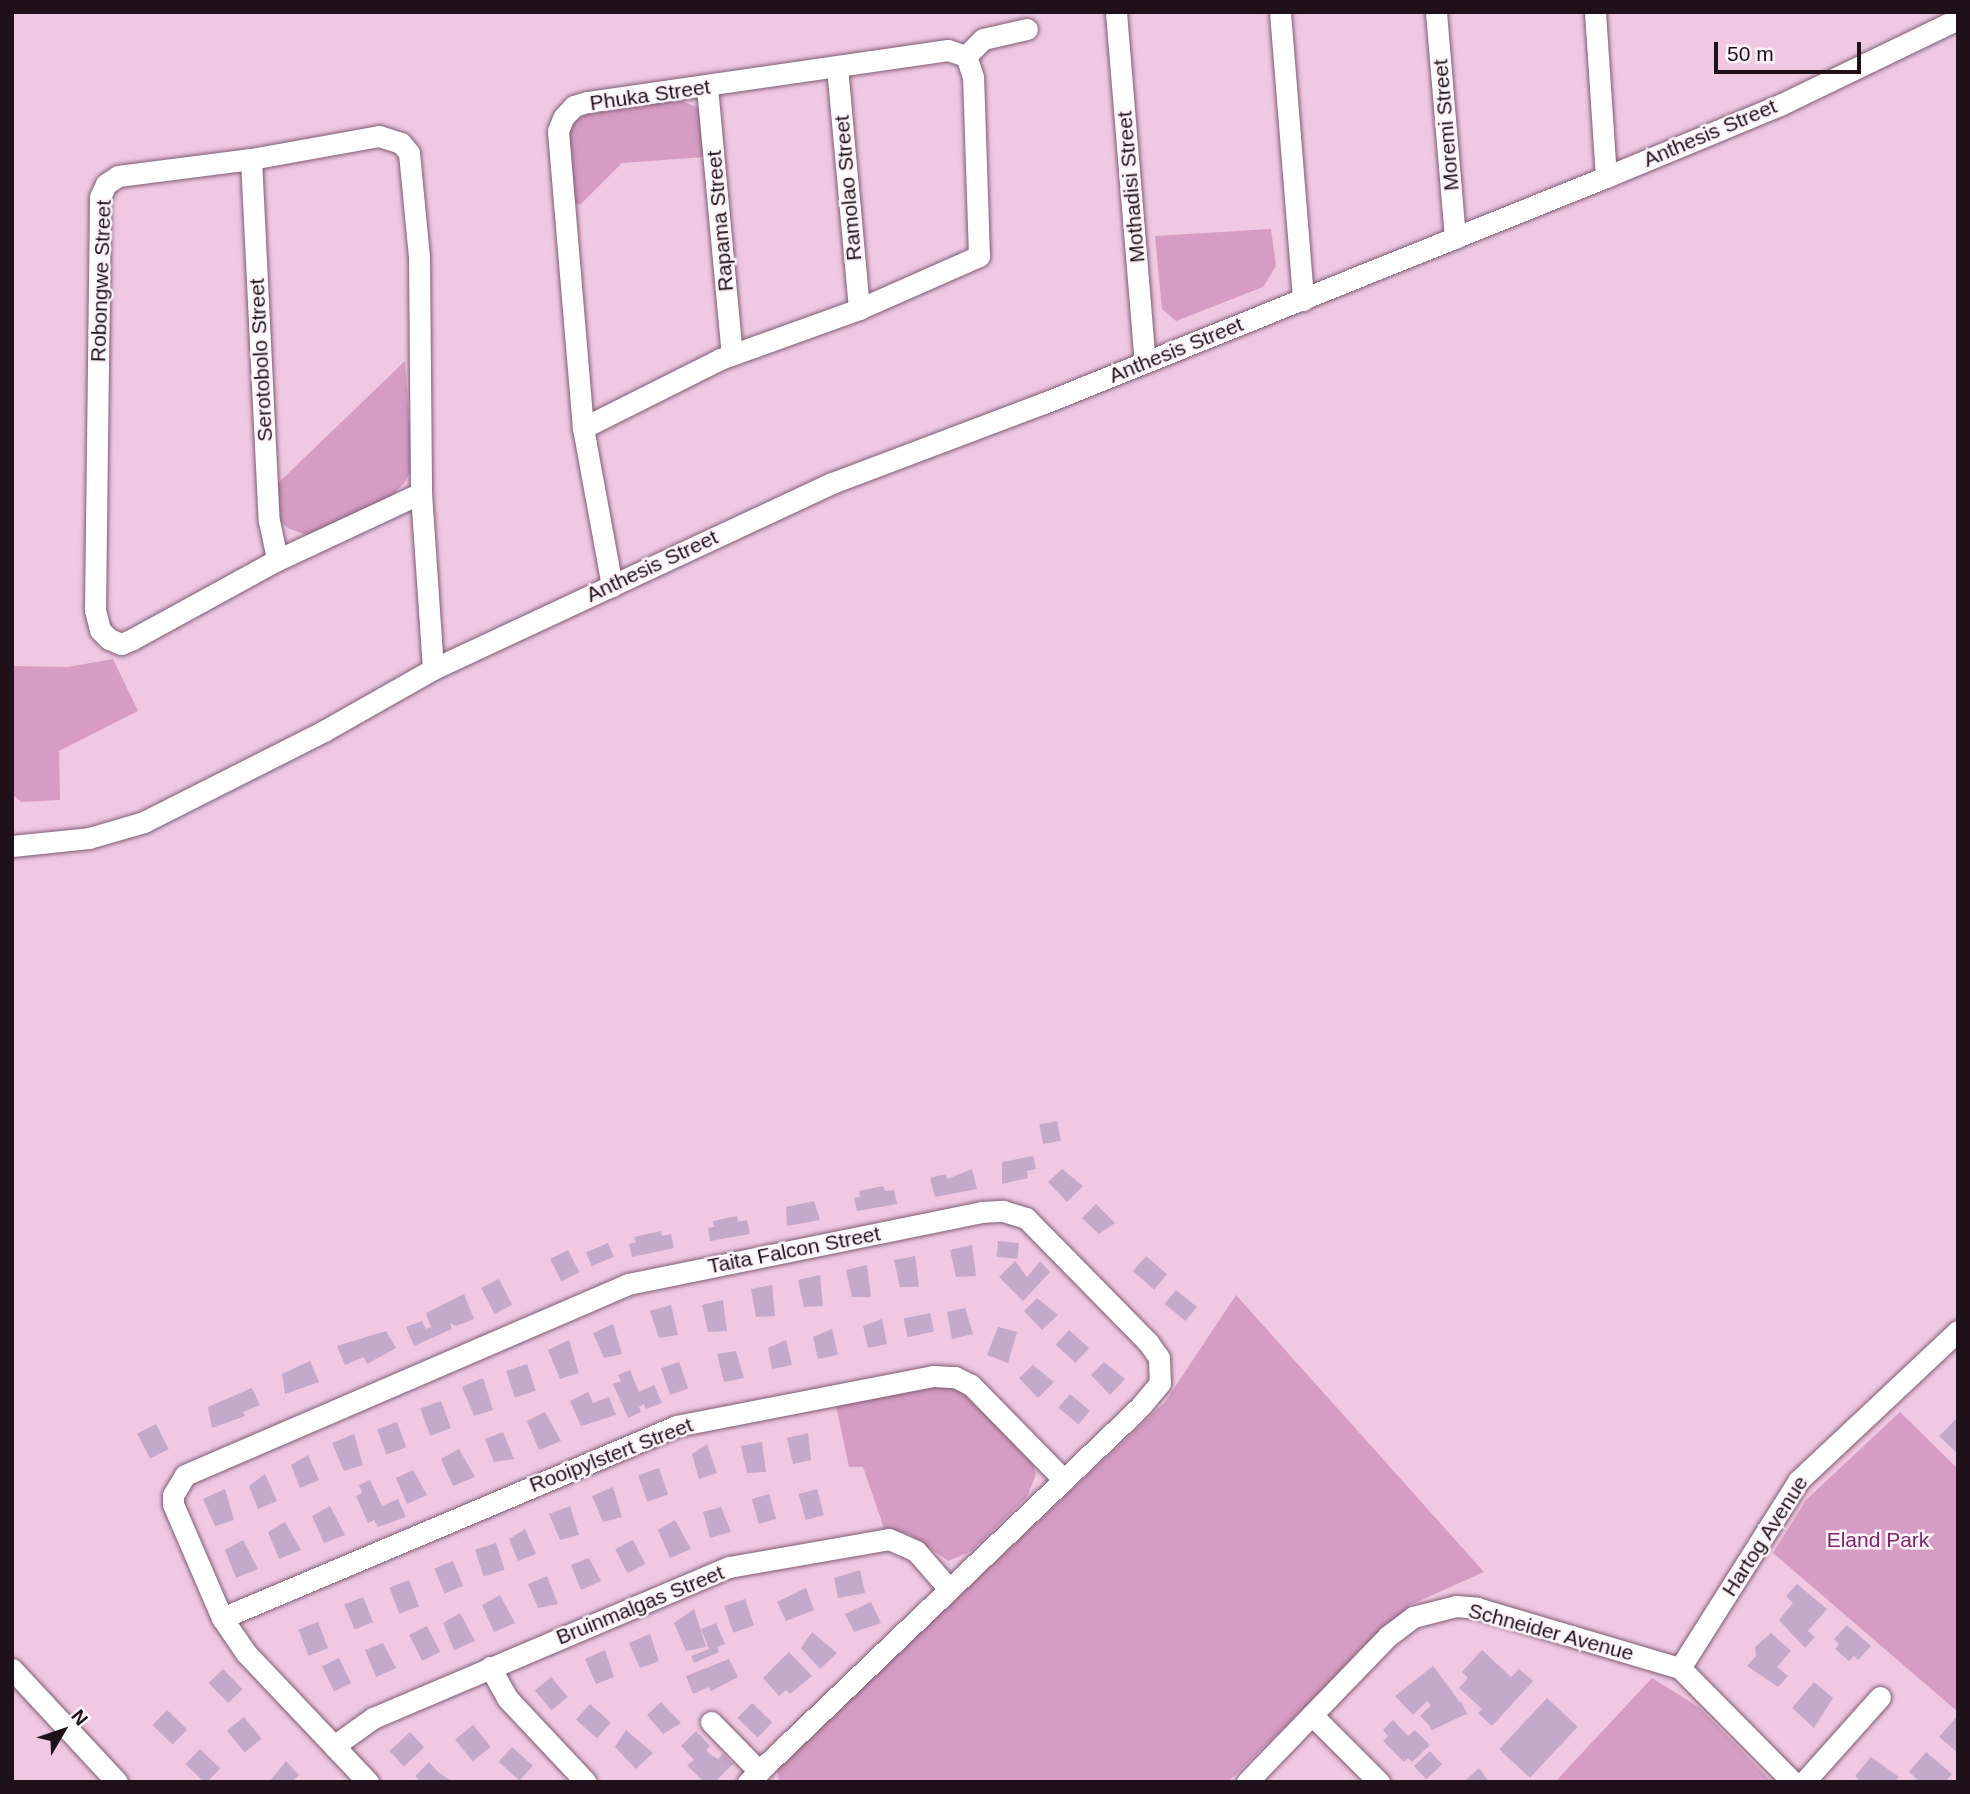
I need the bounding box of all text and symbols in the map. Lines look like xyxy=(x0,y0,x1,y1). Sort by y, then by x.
scale bar xyxy=(1718,28,1865,72)
text: 50 m xyxy=(1727,42,1774,65)
street label: Moremi Street xyxy=(1428,58,1464,192)
street label: Phuka Street xyxy=(588,74,712,116)
street label: Anthesis Street xyxy=(1640,94,1780,172)
street label: Mothadisi Street xyxy=(1112,110,1150,264)
street label: Ramolao Street xyxy=(829,114,867,262)
street label: Rapama Street xyxy=(701,150,739,292)
street label: Robongwe Street xyxy=(86,199,116,363)
street label: Serotobolo Street xyxy=(244,278,278,442)
street label: Anthesis Street xyxy=(1105,312,1247,388)
street label: Anthesis Street xyxy=(582,524,722,608)
street label: Taita Falcon Street xyxy=(706,1221,882,1279)
street label: Rooipylstert Street xyxy=(526,1412,696,1498)
street label: Hartog Avenue xyxy=(1716,1471,1814,1601)
park label: Eland Park xyxy=(1827,1527,1929,1553)
street label: Bruinmalgas Street xyxy=(552,1560,728,1650)
street label: Schneider Avenue xyxy=(1465,1598,1637,1666)
north arrow xyxy=(28,1696,98,1766)
text: N xyxy=(67,1706,92,1729)

